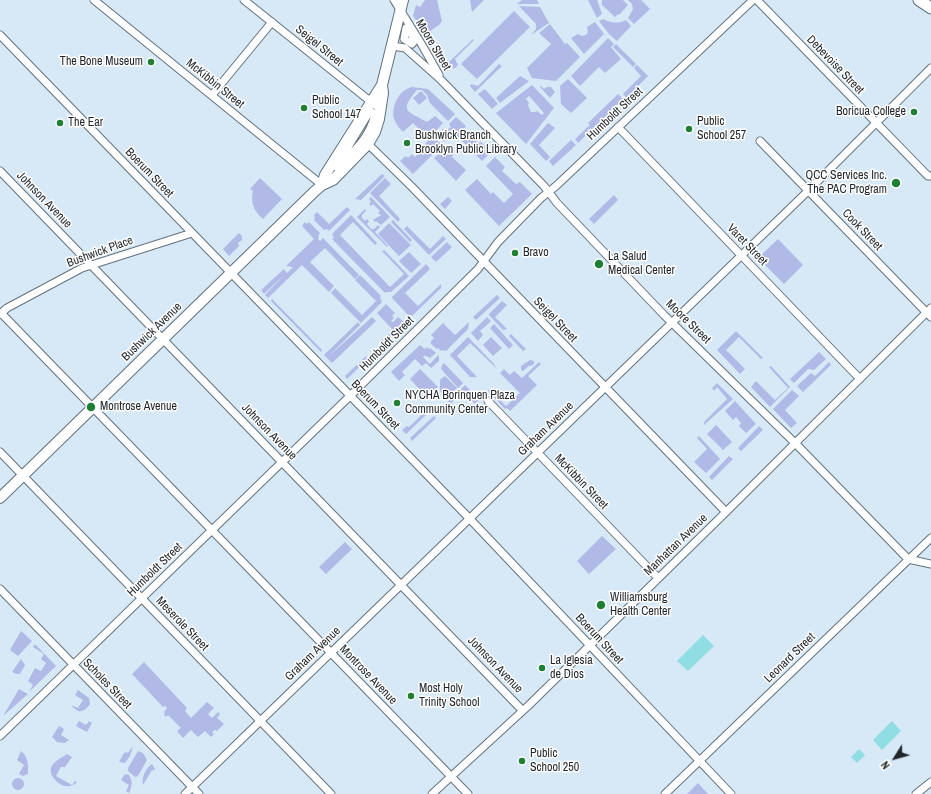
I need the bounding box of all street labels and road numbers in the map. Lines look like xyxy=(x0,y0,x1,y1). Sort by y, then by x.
street label: Moore Street xyxy=(412,17,454,73)
street label: Seigel Street xyxy=(292,23,346,69)
street label: Debevoise Street xyxy=(803,33,867,97)
street label: McKibbin Street xyxy=(183,56,247,112)
street label: Humboldt Street xyxy=(584,84,646,144)
street label: Boerum Street xyxy=(122,145,176,201)
street label: Johnson Avenue xyxy=(13,169,75,231)
street label: Cook Street xyxy=(839,206,885,254)
street label: Varet Street xyxy=(724,221,770,269)
street label: Bushwick Place xyxy=(65,233,135,271)
street label: Seigel Street xyxy=(530,295,580,345)
street label: Moore Street xyxy=(663,297,713,347)
street label: Bushwick Avenue xyxy=(119,300,185,364)
street label: Humboldt Street xyxy=(357,314,417,374)
street label: Boerum Street xyxy=(348,377,402,433)
street label: Graham Avenue xyxy=(515,399,577,459)
street label: Johnson Avenue xyxy=(238,401,300,463)
street label: McKibbin Street xyxy=(551,452,611,512)
street label: Manhattan Avenue xyxy=(641,511,711,579)
street label: Humboldt Street xyxy=(124,540,186,600)
street label: Meserole Street xyxy=(153,594,211,654)
street label: Boerum Street xyxy=(572,611,626,667)
street label: Graham Avenue xyxy=(282,624,344,684)
street label: Leonard Street xyxy=(762,630,818,686)
street label: Johnson Avenue xyxy=(464,634,526,696)
street label: Montrose Avenue xyxy=(336,642,400,708)
street label: Scholes Street xyxy=(80,656,134,712)

